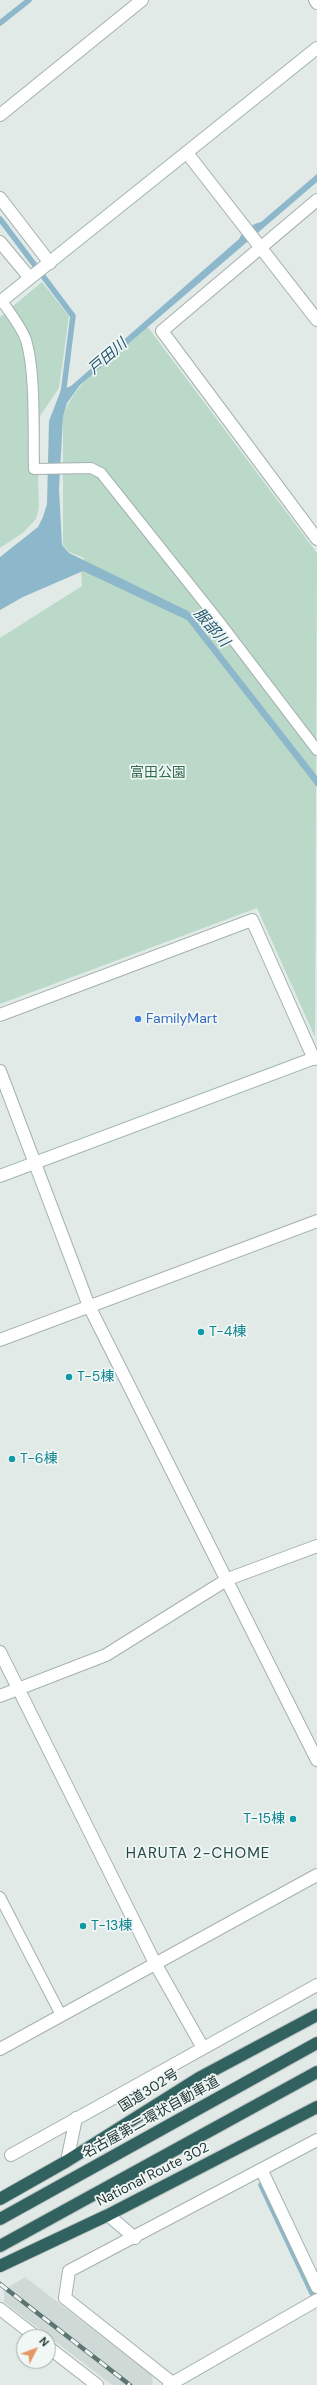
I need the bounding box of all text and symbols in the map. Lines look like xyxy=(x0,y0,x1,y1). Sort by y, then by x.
water label: 戸田川 xyxy=(85,335,131,379)
water label: 服部川 xyxy=(189,605,233,651)
park label: 富田公園 xyxy=(130,765,186,781)
place label: FamilyMart xyxy=(146,1011,217,1027)
marker: FamilyMart xyxy=(133,1014,143,1024)
place label: T-4棟 xyxy=(209,1324,246,1340)
marker: T-4棟 xyxy=(196,1327,206,1337)
place label: T-5棟 xyxy=(77,1369,114,1385)
marker: T-5棟 xyxy=(64,1372,74,1382)
place label: T-6棟 xyxy=(20,1451,58,1467)
marker: T-6棟 xyxy=(7,1454,17,1464)
place label: T-15棟 xyxy=(243,1811,285,1827)
marker: T-15棟 xyxy=(288,1814,298,1824)
district label: HARUTA 2-CHOME xyxy=(126,1845,270,1863)
place label: T-13棟 xyxy=(91,1918,132,1934)
marker: T-13棟 xyxy=(78,1921,88,1931)
street label: 国道302号 xyxy=(116,2066,182,2116)
street label: 名古屋第二環状自動車道 xyxy=(80,2073,222,2163)
street label: National Route 302 xyxy=(94,2139,212,2211)
north arrow xyxy=(16,2329,56,2369)
text: N xyxy=(36,2334,52,2349)

